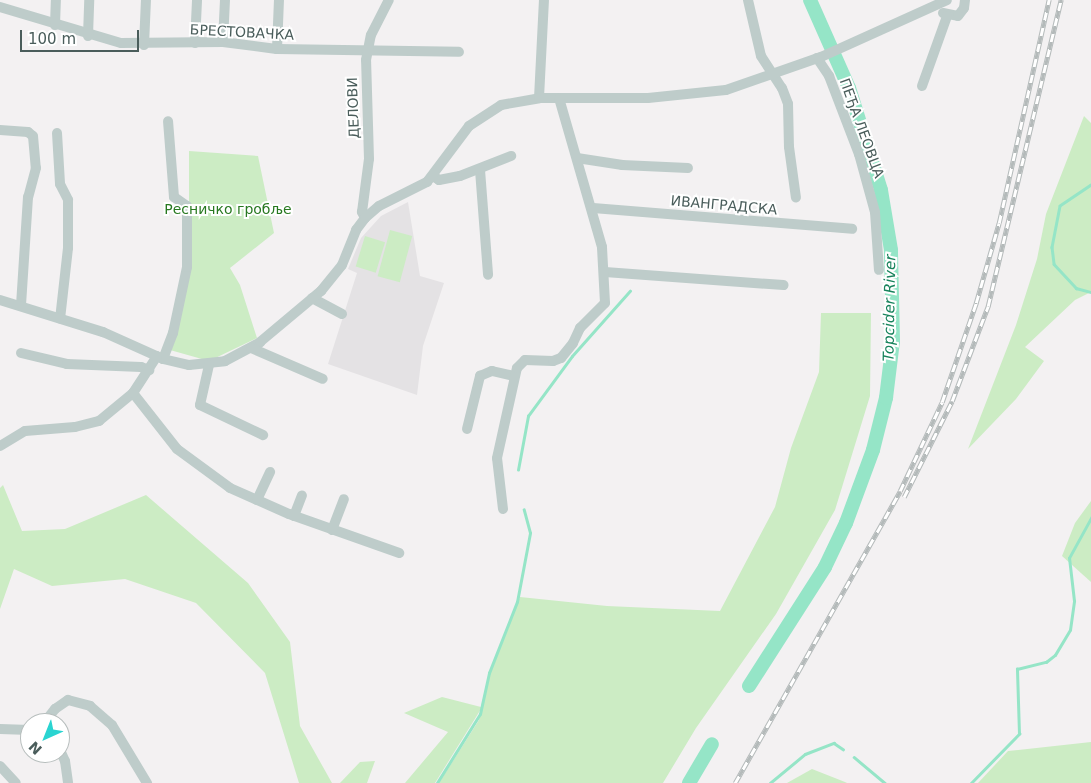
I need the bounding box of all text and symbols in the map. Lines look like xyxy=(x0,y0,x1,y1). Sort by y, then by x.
scale bar xyxy=(22,20,141,52)
street label: БРЕСТОВАЧКА xyxy=(189,21,295,43)
text: 100 m xyxy=(28,30,76,48)
street label: ПЕЂА ЛЕОВЦА xyxy=(836,76,888,180)
street label: ДЕЛОВИ xyxy=(344,77,362,139)
street label: ИВАНГРАДСКА xyxy=(670,192,778,218)
park label: Ресничко гробље xyxy=(164,201,292,217)
water label: Topcider River xyxy=(880,254,900,362)
north arrow xyxy=(20,713,70,763)
text: N xyxy=(26,738,45,758)

